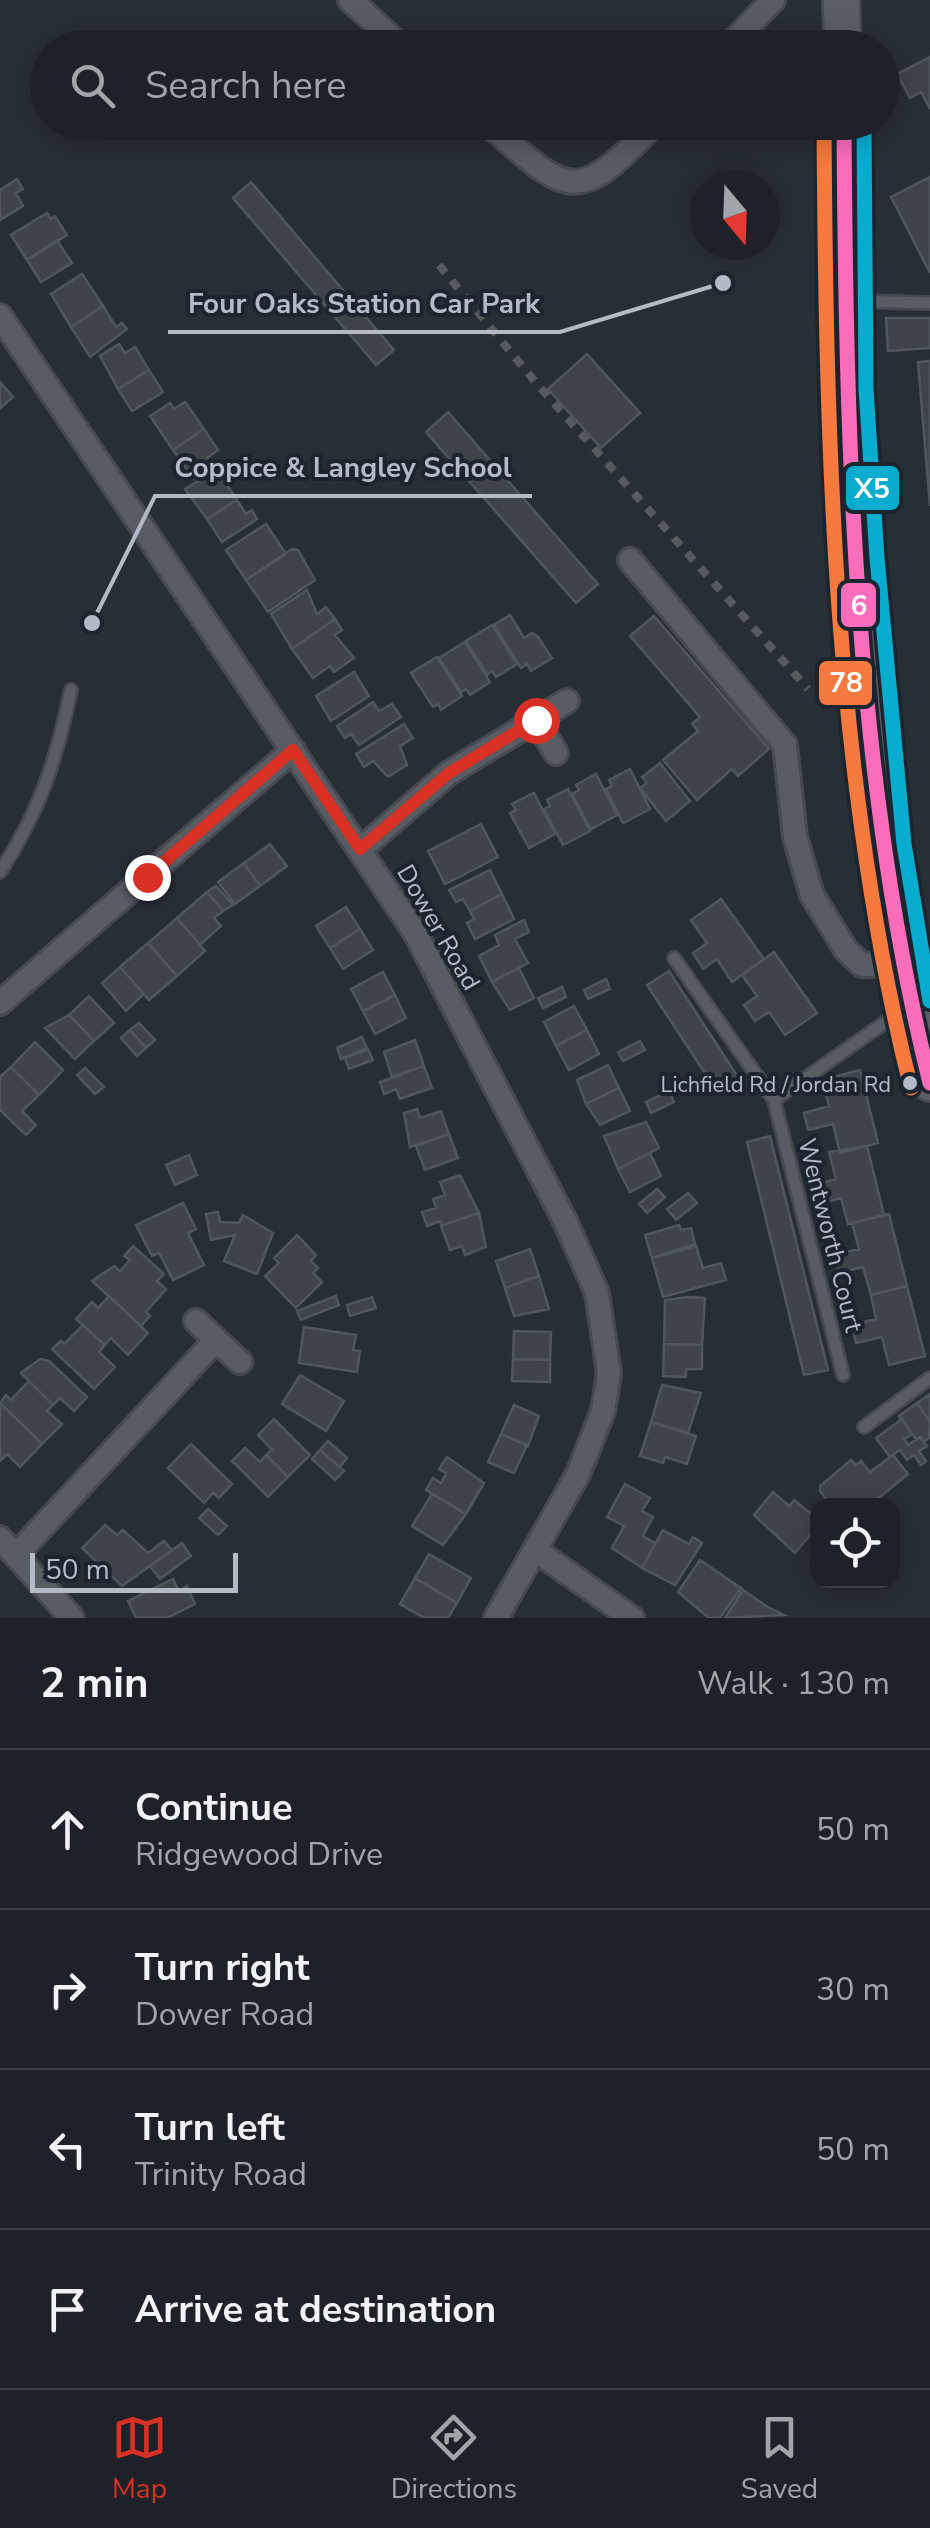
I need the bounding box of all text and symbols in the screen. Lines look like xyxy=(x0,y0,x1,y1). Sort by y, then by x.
search box xyxy=(30,30,900,140)
icon: search xyxy=(65,58,120,113)
text: Search here xyxy=(145,60,346,111)
north arrow xyxy=(690,170,780,260)
callout: Four Oaks Station Car Park xyxy=(168,274,560,332)
text: Four Oaks Station Car Park xyxy=(188,285,541,323)
callout: Coppice & Langley School xyxy=(155,438,532,496)
text: Coppice & Langley School xyxy=(174,449,512,487)
line badge: X5 xyxy=(844,464,901,512)
text: X5 xyxy=(853,470,890,508)
line badge: 6 xyxy=(839,581,878,629)
text: 6 xyxy=(851,587,867,625)
line badge: 78 xyxy=(817,659,874,707)
text: 78 xyxy=(829,664,863,702)
route start xyxy=(514,698,560,744)
route end xyxy=(125,855,171,901)
street label: Dower Road xyxy=(388,858,488,997)
place label: Lichfield Rd / Jordan Rd xyxy=(661,1070,891,1100)
marker: Lichfield Rd / Jordan Rd xyxy=(900,1073,920,1093)
street label: Wentworth Court xyxy=(790,1135,871,1336)
map controls xyxy=(810,1498,900,1588)
button: locate xyxy=(810,1498,900,1588)
scale bar xyxy=(30,1548,238,1592)
text: 50 m xyxy=(45,1551,110,1589)
text: 2 min xyxy=(40,1655,149,1712)
text: Walk · 130 m xyxy=(697,1662,890,1705)
text: Continue xyxy=(135,1782,293,1833)
icon: ahead xyxy=(40,1802,95,1857)
text: 50 m xyxy=(816,1808,890,1851)
text: Ridgewood Drive xyxy=(135,1833,383,1876)
text: Turn right xyxy=(135,1942,310,1993)
icon: right xyxy=(40,1962,95,2017)
text: 30 m xyxy=(816,1968,890,2011)
text: Dower Road xyxy=(135,1993,314,2036)
text: Turn left xyxy=(135,2102,285,2153)
icon: left xyxy=(40,2122,95,2177)
text: 50 m xyxy=(816,2128,890,2171)
text: Trinity Road xyxy=(135,2153,307,2196)
icon: arrive xyxy=(40,2282,95,2337)
text: Arrive at destination xyxy=(135,2284,496,2335)
tab: Map xyxy=(112,2410,167,2508)
tab: Directions xyxy=(391,2410,517,2508)
tab: Saved xyxy=(741,2410,818,2508)

